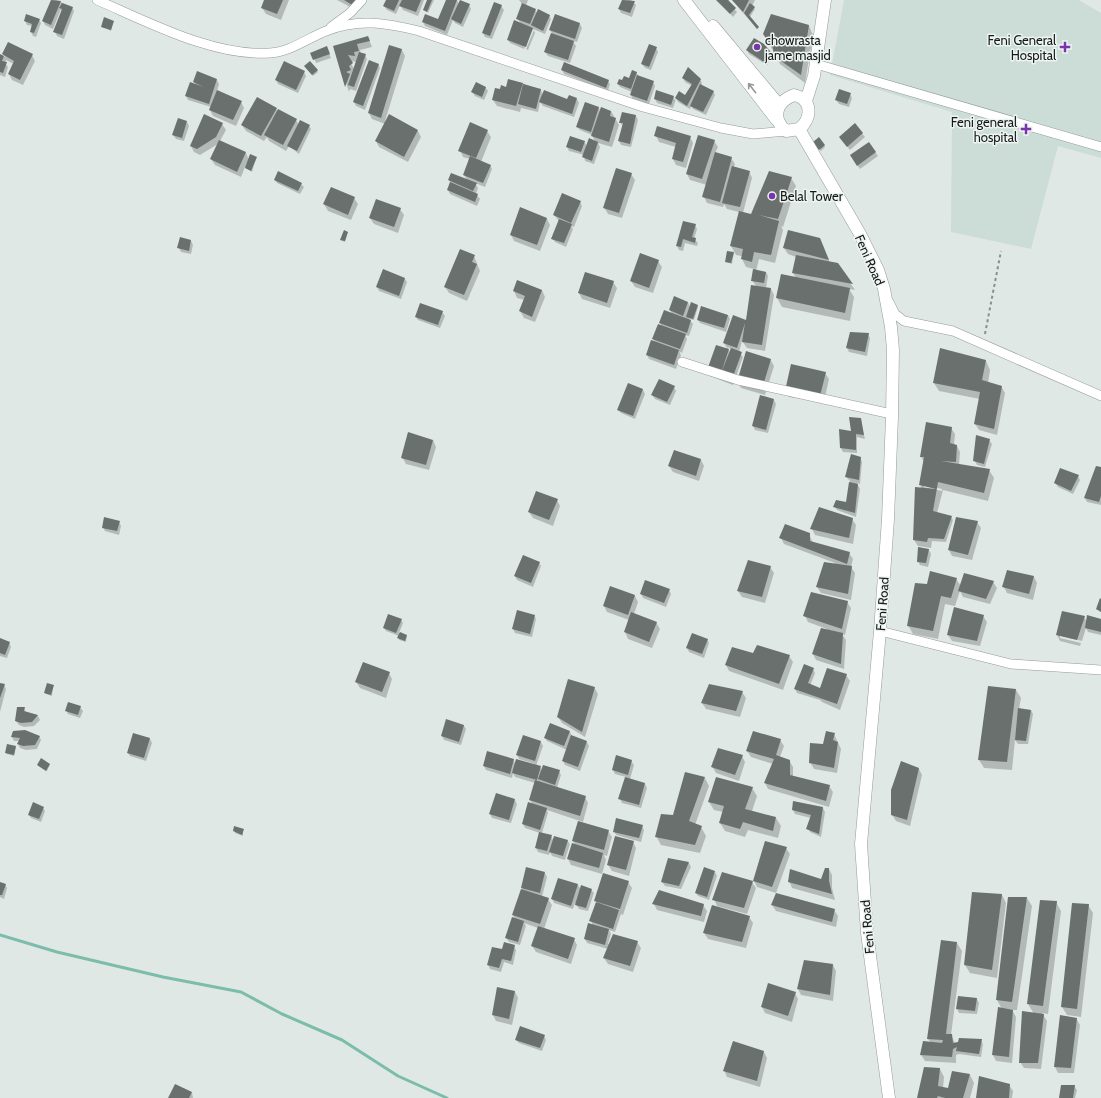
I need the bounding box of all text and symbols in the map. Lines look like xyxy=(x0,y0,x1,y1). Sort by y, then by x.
place label: chowrasta jame masjid xyxy=(764,32,831,64)
place label: Feni General Hospital xyxy=(988,32,1056,63)
marker: Feni General Hospital xyxy=(1059,41,1071,53)
marker: chowrasta jame masjid xyxy=(752,42,762,52)
one-way arrow xyxy=(748,83,757,94)
place label: Feni general hospital xyxy=(951,114,1017,145)
marker: Feni general hospital xyxy=(1020,123,1032,135)
place label: Belal Tower xyxy=(780,188,844,204)
marker: Belal Tower xyxy=(767,191,777,201)
street label: Feni Road xyxy=(852,232,888,288)
street label: Feni Road xyxy=(872,576,892,632)
street label: Feni Road xyxy=(857,899,877,955)

